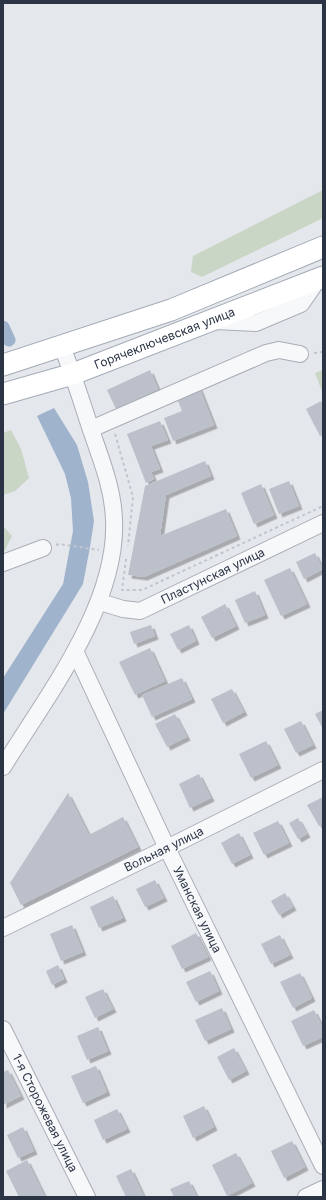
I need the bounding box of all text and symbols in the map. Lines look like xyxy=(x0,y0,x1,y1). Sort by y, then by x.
street label: Горячеключевская улица xyxy=(92,304,237,372)
street label: Пластунская улица xyxy=(158,544,267,607)
street label: Вольная улица xyxy=(121,823,206,875)
street label: Уманская улица xyxy=(170,864,225,955)
street label: 1-я Сторожевая улица xyxy=(10,1051,81,1174)

